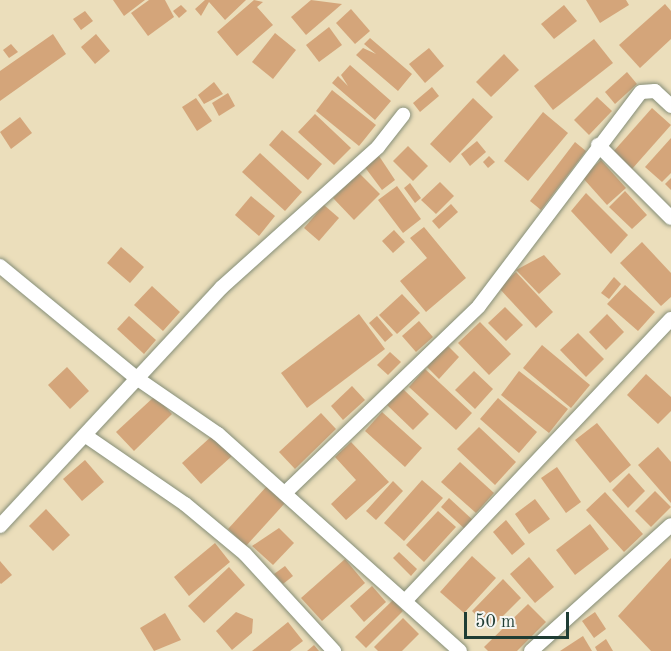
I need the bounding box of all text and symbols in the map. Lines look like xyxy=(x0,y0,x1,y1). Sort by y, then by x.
scale bar xyxy=(467,600,572,638)
text: 50 m xyxy=(475,613,515,631)

